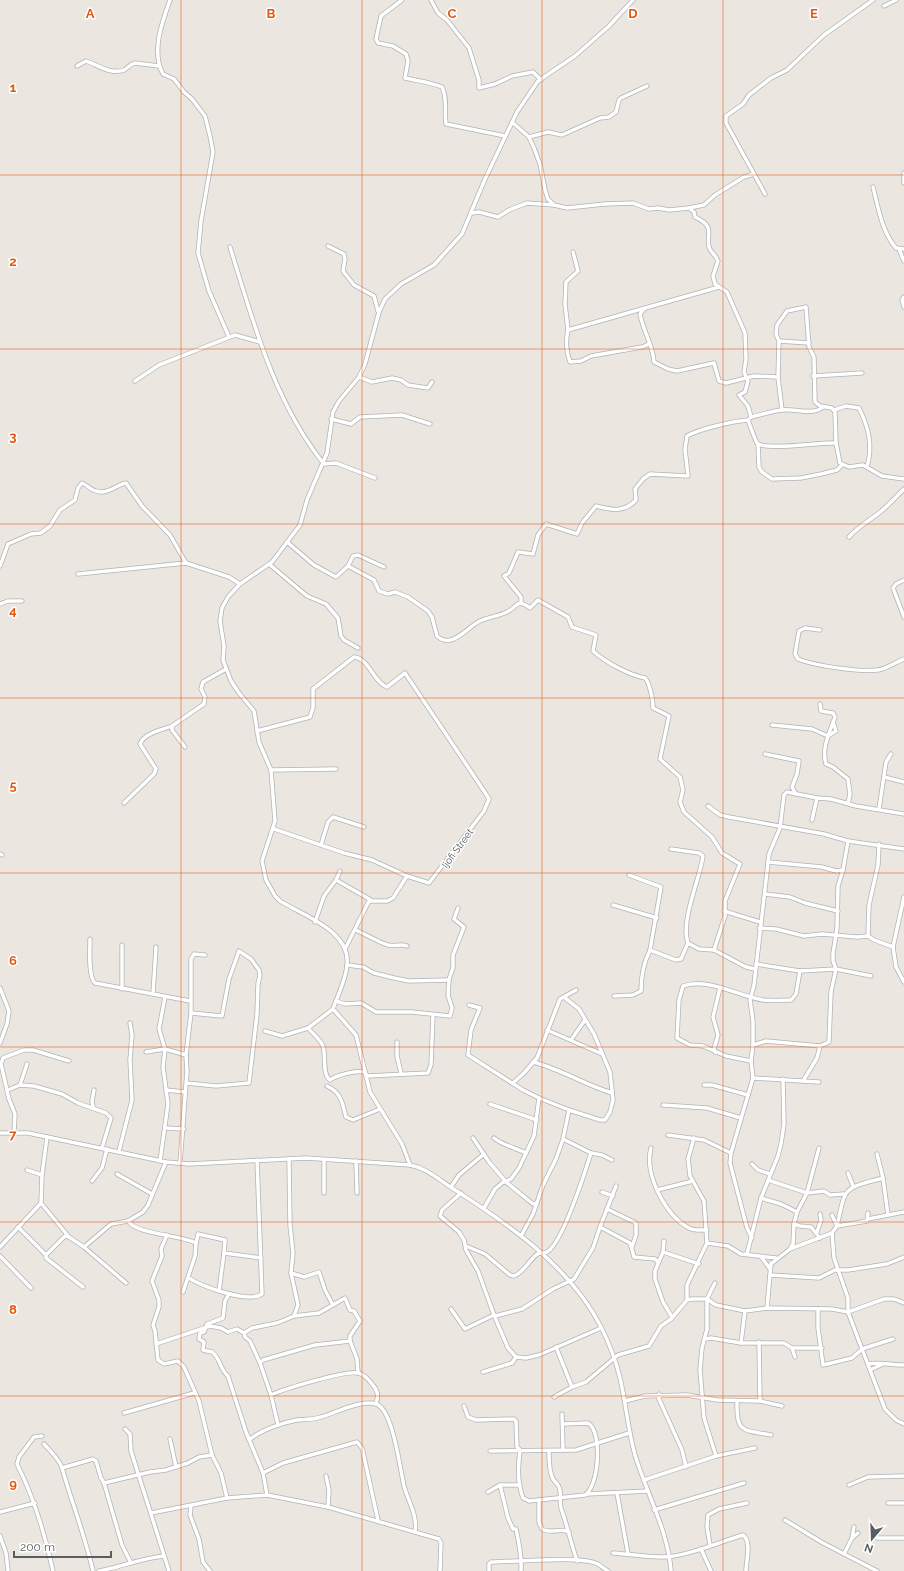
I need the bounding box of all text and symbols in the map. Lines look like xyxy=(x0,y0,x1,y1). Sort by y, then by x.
text: A xyxy=(86,6,95,21)
text: B xyxy=(267,6,276,21)
text: C xyxy=(448,6,457,21)
text: D xyxy=(628,6,638,21)
text: E xyxy=(810,6,818,21)
text: 1 xyxy=(10,80,17,95)
text: 2 xyxy=(9,254,17,269)
text: 3 xyxy=(9,429,17,444)
text: 4 xyxy=(9,603,17,618)
text: 5 xyxy=(9,778,17,793)
street label: Ijofi Street xyxy=(439,826,476,870)
text: 6 xyxy=(9,953,17,968)
text: 7 xyxy=(9,1127,17,1142)
text: 8 xyxy=(9,1302,17,1317)
text: 9 xyxy=(9,1476,17,1491)
north arrow xyxy=(852,1519,892,1559)
scale bar xyxy=(14,1533,111,1559)
text: 200 m xyxy=(20,1540,55,1554)
text: N xyxy=(863,1540,875,1555)

